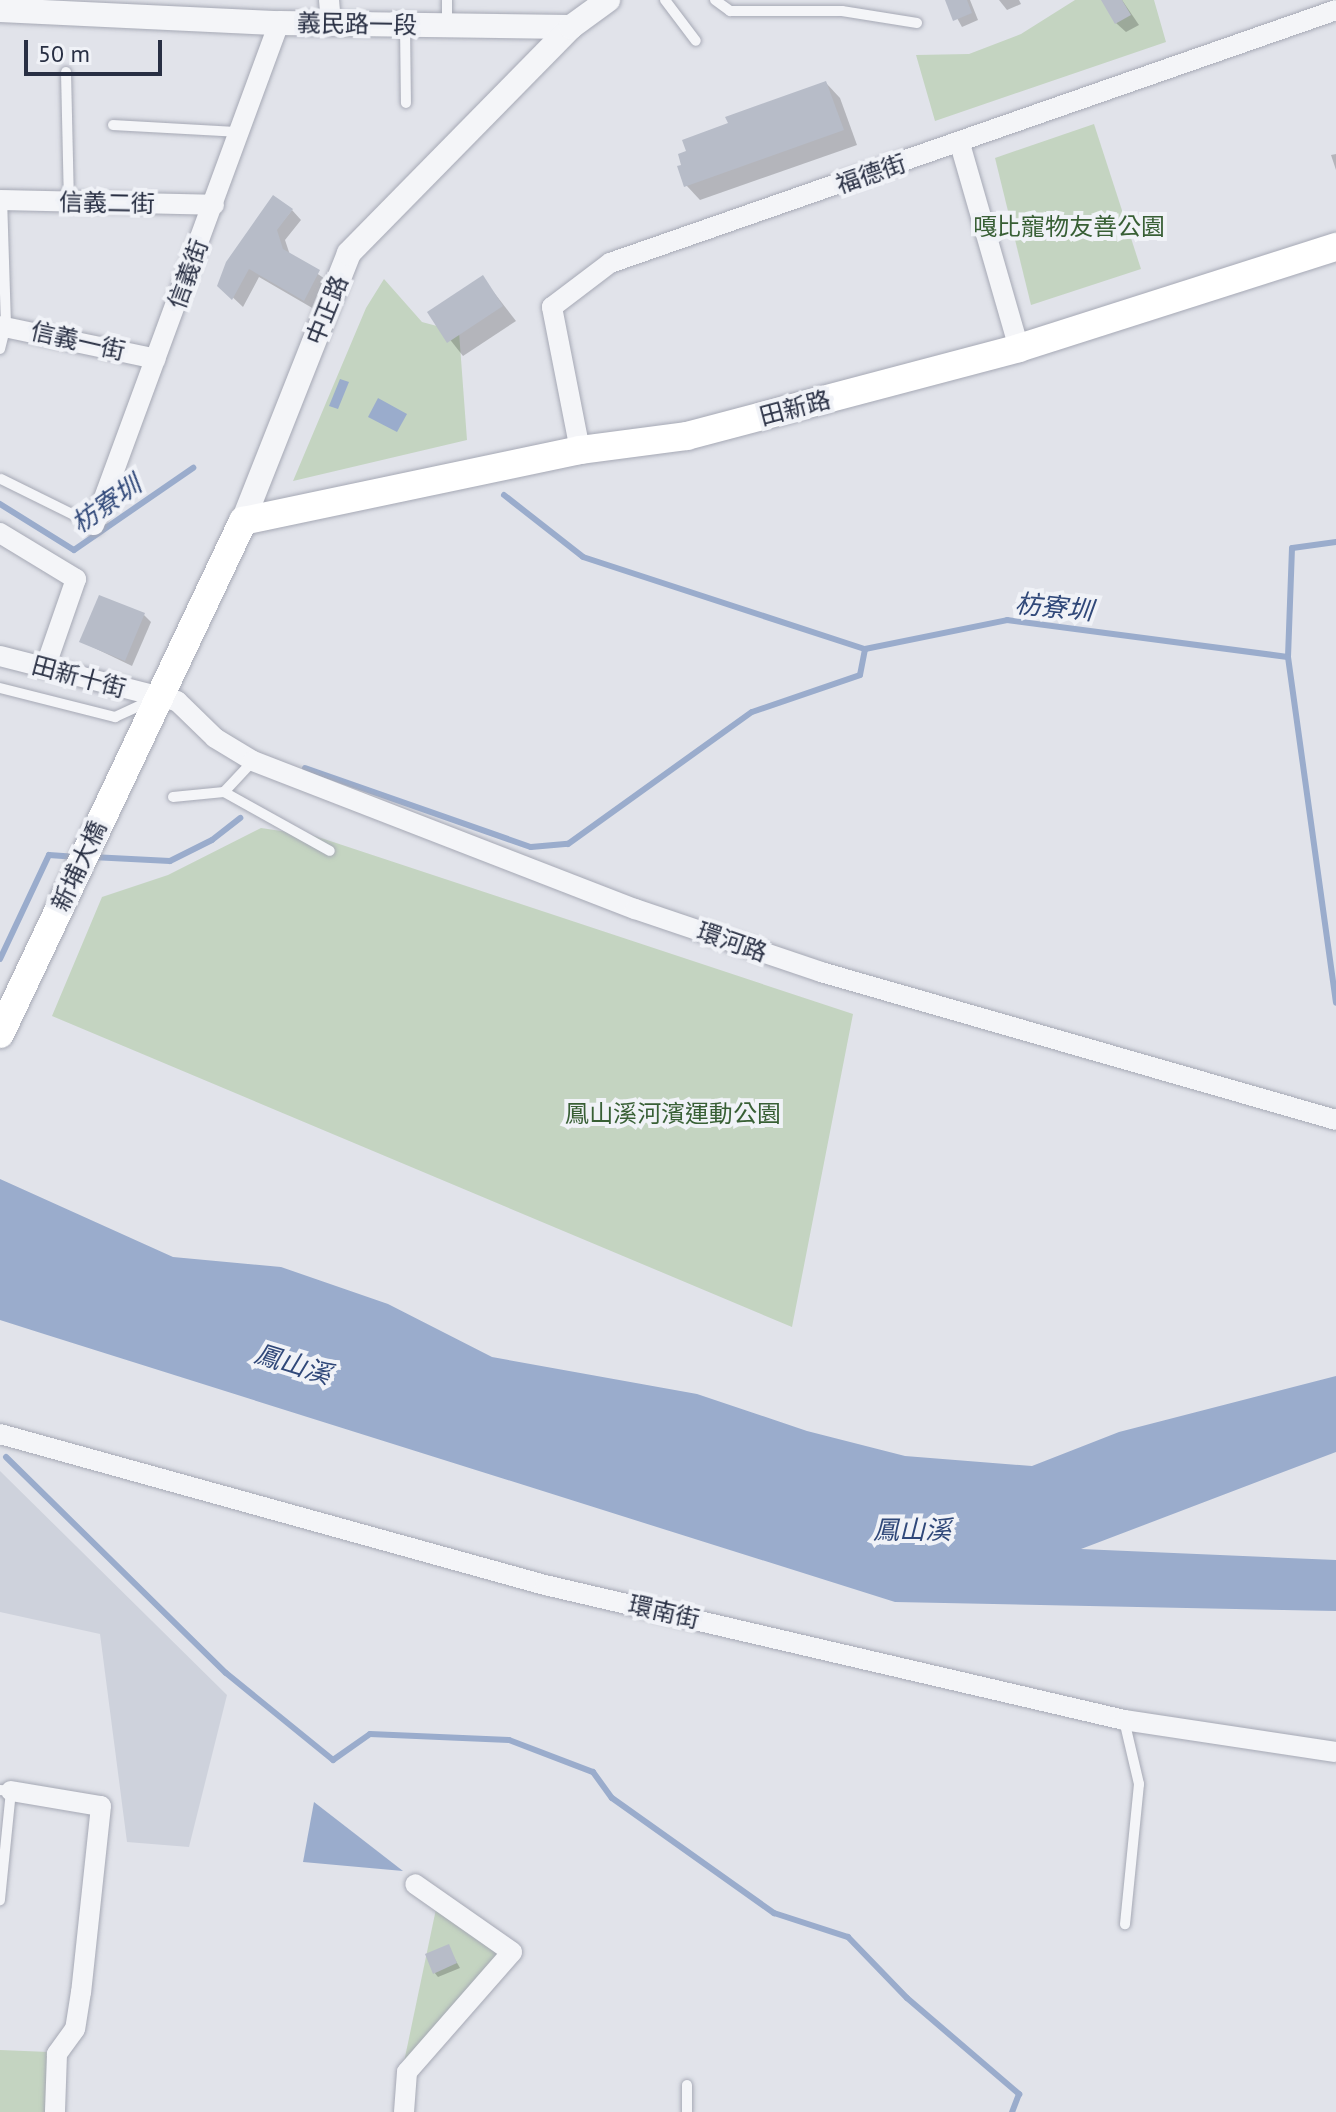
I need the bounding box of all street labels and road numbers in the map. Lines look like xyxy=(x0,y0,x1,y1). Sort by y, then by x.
street label: 義民路一段 xyxy=(297,9,417,39)
street label: 福德街 xyxy=(832,149,910,199)
street label: 信義二街 xyxy=(59,188,155,218)
street label: 信義街 xyxy=(162,235,214,313)
street label: 中正路 xyxy=(300,271,354,349)
street label: 信義一街 xyxy=(28,316,128,366)
street label: 田新路 xyxy=(756,385,834,431)
street label: 田新十街 xyxy=(29,651,129,703)
street label: 新埔大橋 xyxy=(46,816,112,916)
street label: 環河路 xyxy=(693,917,771,967)
street label: 環南街 xyxy=(626,1590,702,1634)

